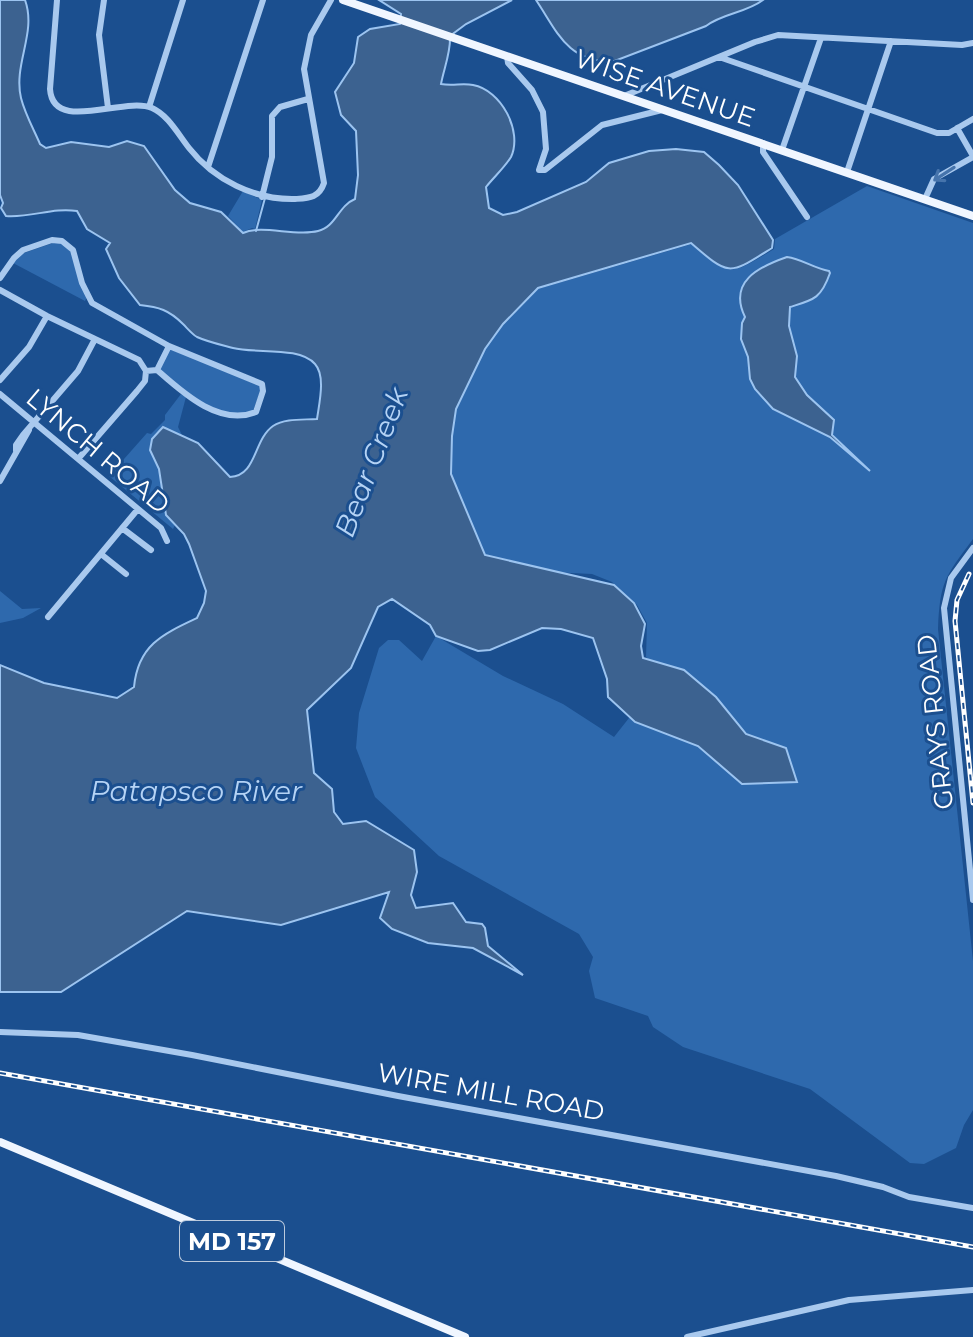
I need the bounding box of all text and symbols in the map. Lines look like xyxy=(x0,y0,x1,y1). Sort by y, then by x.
street label: WISE AVENUE xyxy=(571,42,759,134)
one-way arrow xyxy=(934,165,956,182)
water label: Bear Creek xyxy=(327,381,415,541)
street label: LYNCH ROAD xyxy=(20,382,176,520)
street label: GRAYS ROAD xyxy=(910,633,960,811)
water label: Patapsco River xyxy=(90,774,303,808)
street label: WIRE MILL ROAD xyxy=(375,1056,607,1128)
road number: MD 157 xyxy=(180,1221,284,1261)

